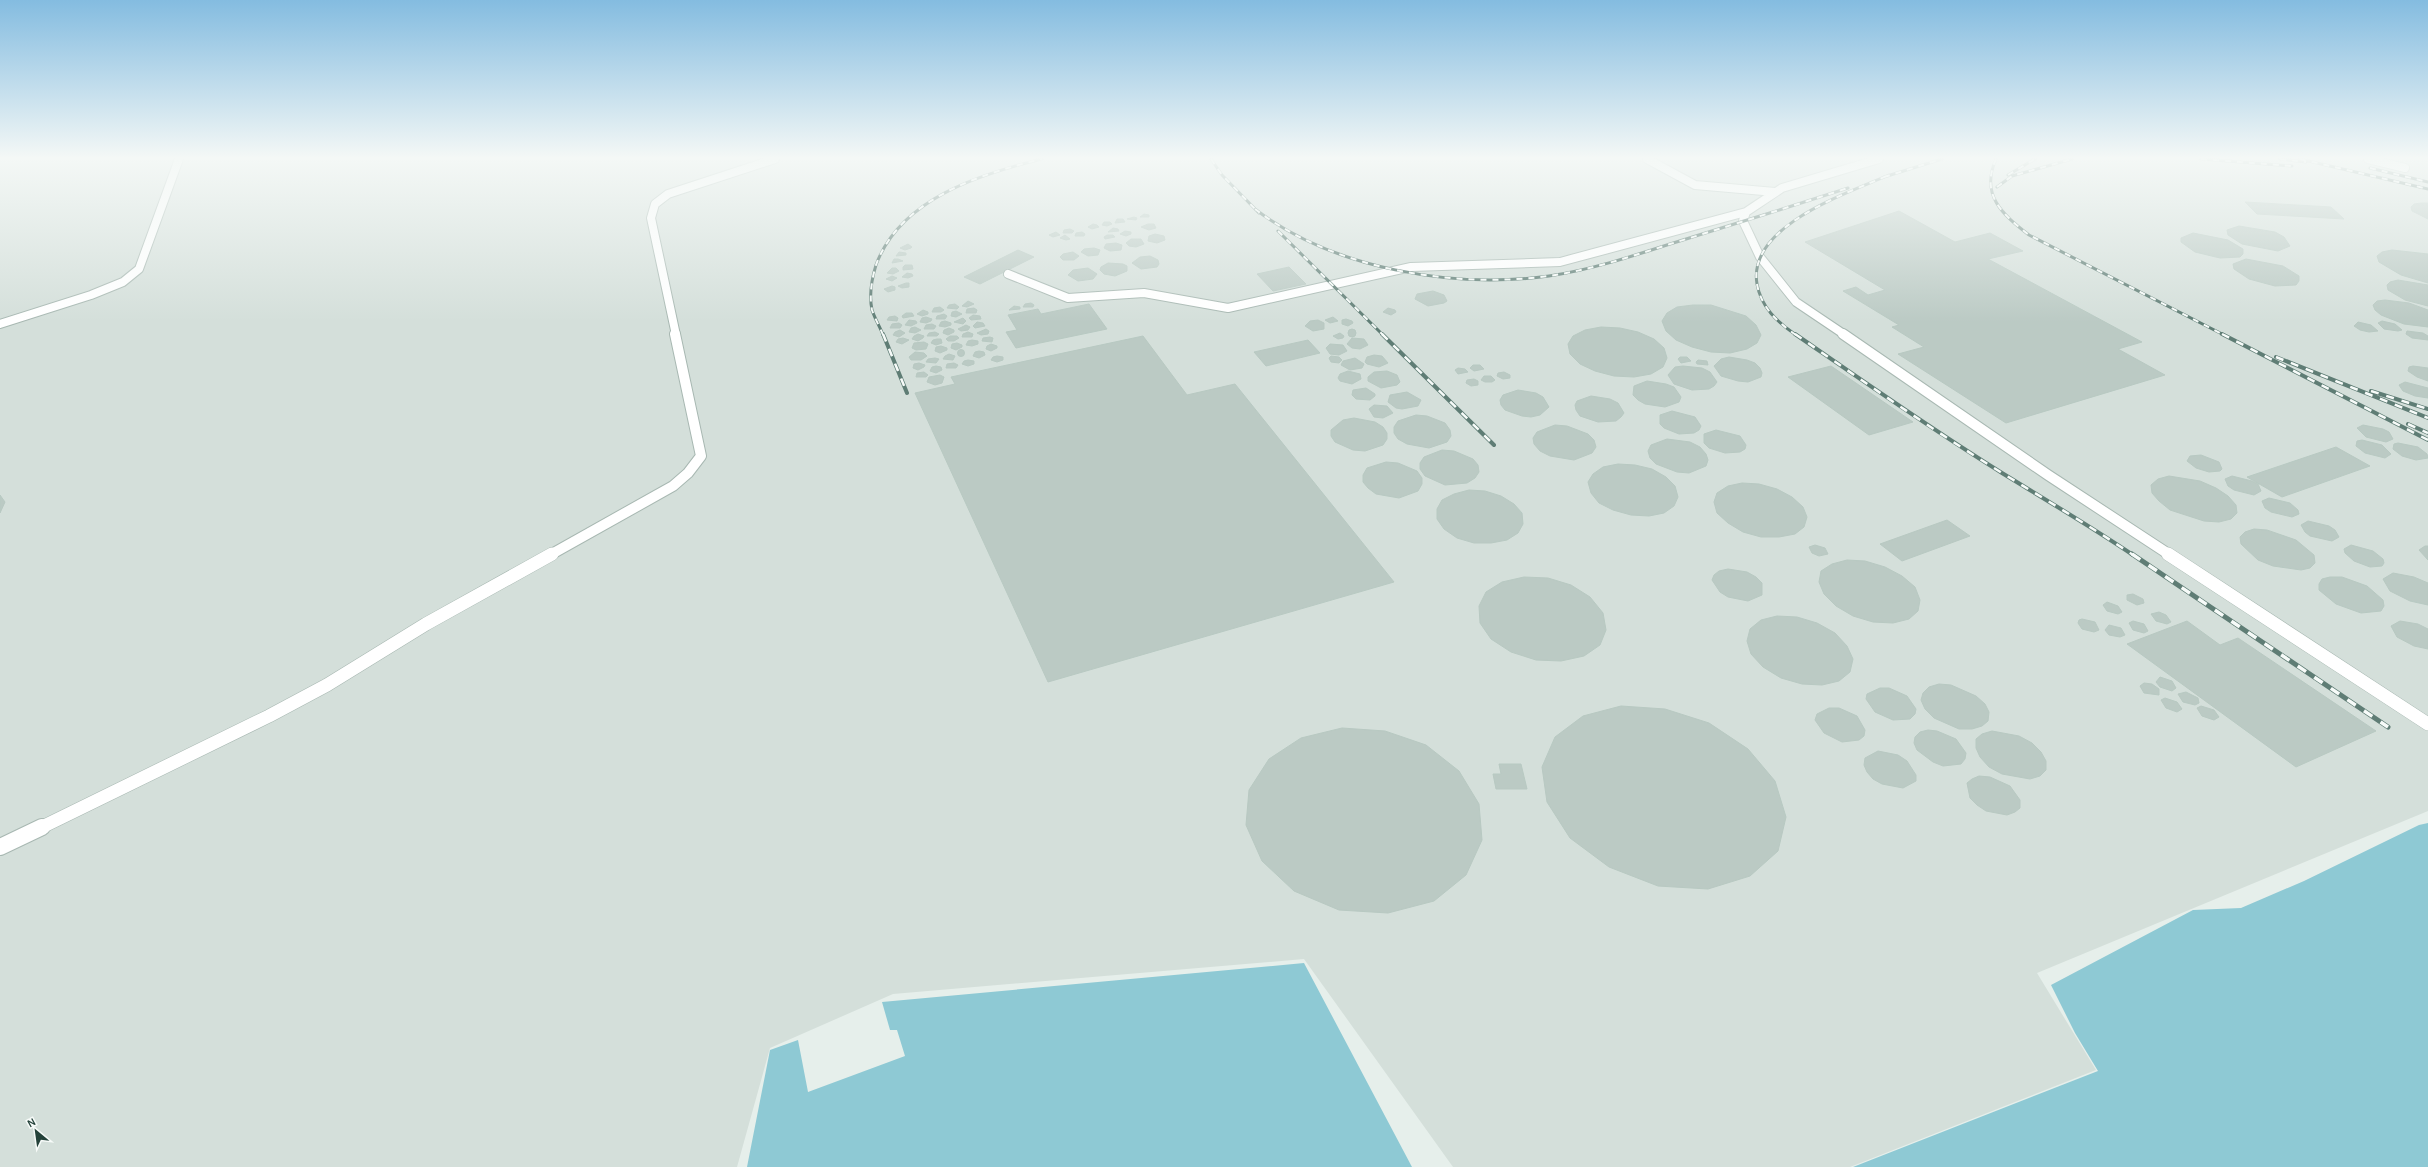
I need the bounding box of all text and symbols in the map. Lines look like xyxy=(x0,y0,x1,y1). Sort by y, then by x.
north arrow xyxy=(16,1111,56,1151)
text: N xyxy=(25,1115,38,1130)

